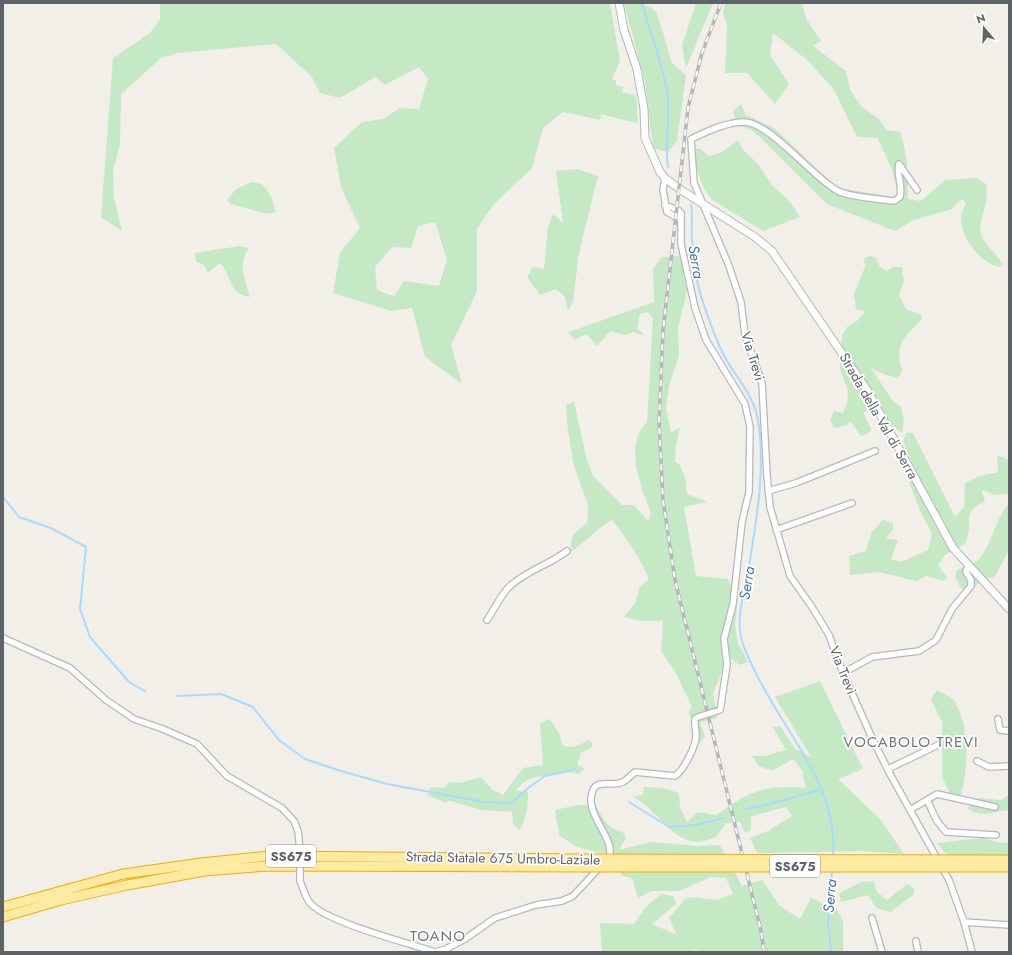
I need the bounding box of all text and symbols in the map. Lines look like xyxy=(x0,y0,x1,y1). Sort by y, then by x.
north arrow xyxy=(964,8,1004,48)
text: N xyxy=(974,10,987,28)
water label: Serra xyxy=(682,243,710,281)
street label: Via Trevi xyxy=(736,329,770,383)
street label: Strada della Val di Serra xyxy=(835,349,923,483)
water label: Serra xyxy=(733,564,761,601)
street label: Via Trevi xyxy=(824,643,862,697)
district label: VOCABOLO TREVI xyxy=(843,731,979,753)
road number: SS675 xyxy=(266,845,316,867)
street label: Strada Statale 675 Umbro-Laziale xyxy=(406,846,600,870)
road number: SS675 xyxy=(770,855,820,877)
water label: Serra xyxy=(818,878,842,914)
district label: TOANO xyxy=(410,925,466,947)

